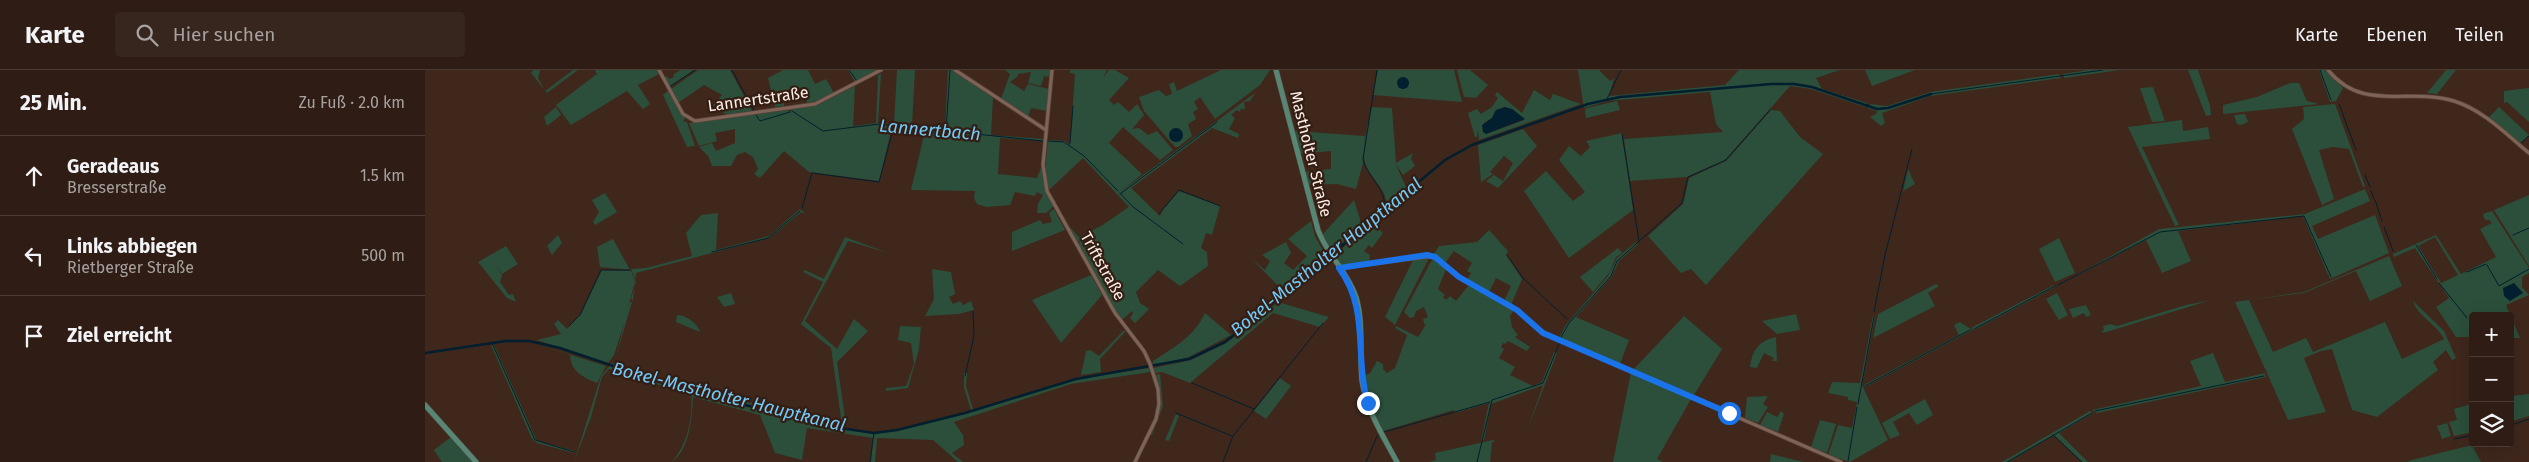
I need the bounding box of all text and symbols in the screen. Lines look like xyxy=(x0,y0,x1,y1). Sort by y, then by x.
search box xyxy=(115,12,465,57)
text: Karte xyxy=(25,21,85,49)
icon: search xyxy=(133,21,161,49)
text: Hier suchen xyxy=(173,23,275,46)
text: Karte xyxy=(2295,24,2338,46)
text: Ebenen xyxy=(2366,24,2427,46)
text: Teilen xyxy=(2455,24,2504,46)
street label: Lannertstraße xyxy=(706,83,810,115)
street label: Mastholter Straße xyxy=(1286,89,1336,219)
text: 25 Min. xyxy=(20,90,87,116)
text: Zu Fuß · 2.0 km xyxy=(298,93,405,112)
water label: Lannertbach xyxy=(878,115,982,145)
text: Geradeaus xyxy=(67,155,159,178)
icon: ahead xyxy=(20,162,48,190)
text: 1.5 km xyxy=(360,166,405,185)
water label: Bokel-Mastholter Hauptkanal xyxy=(1226,173,1426,341)
text: Bresserstraße xyxy=(67,178,166,197)
street label: Triftstraße xyxy=(1076,228,1130,304)
text: Links abbiegen xyxy=(67,235,198,258)
icon: left xyxy=(20,242,48,270)
text: 500 m xyxy=(361,246,405,265)
text: Rietberger Straße xyxy=(67,258,194,277)
map controls xyxy=(2469,312,2514,447)
button: + xyxy=(2469,312,2514,357)
icon: arrive xyxy=(20,322,48,350)
text: Ziel erreicht xyxy=(67,324,172,347)
water label: Bokel-Mastholter Hauptkanal xyxy=(610,357,848,437)
button: − xyxy=(2469,357,2514,402)
route end xyxy=(1357,392,1380,415)
route start xyxy=(1718,402,1741,425)
button: layers xyxy=(2469,402,2514,447)

